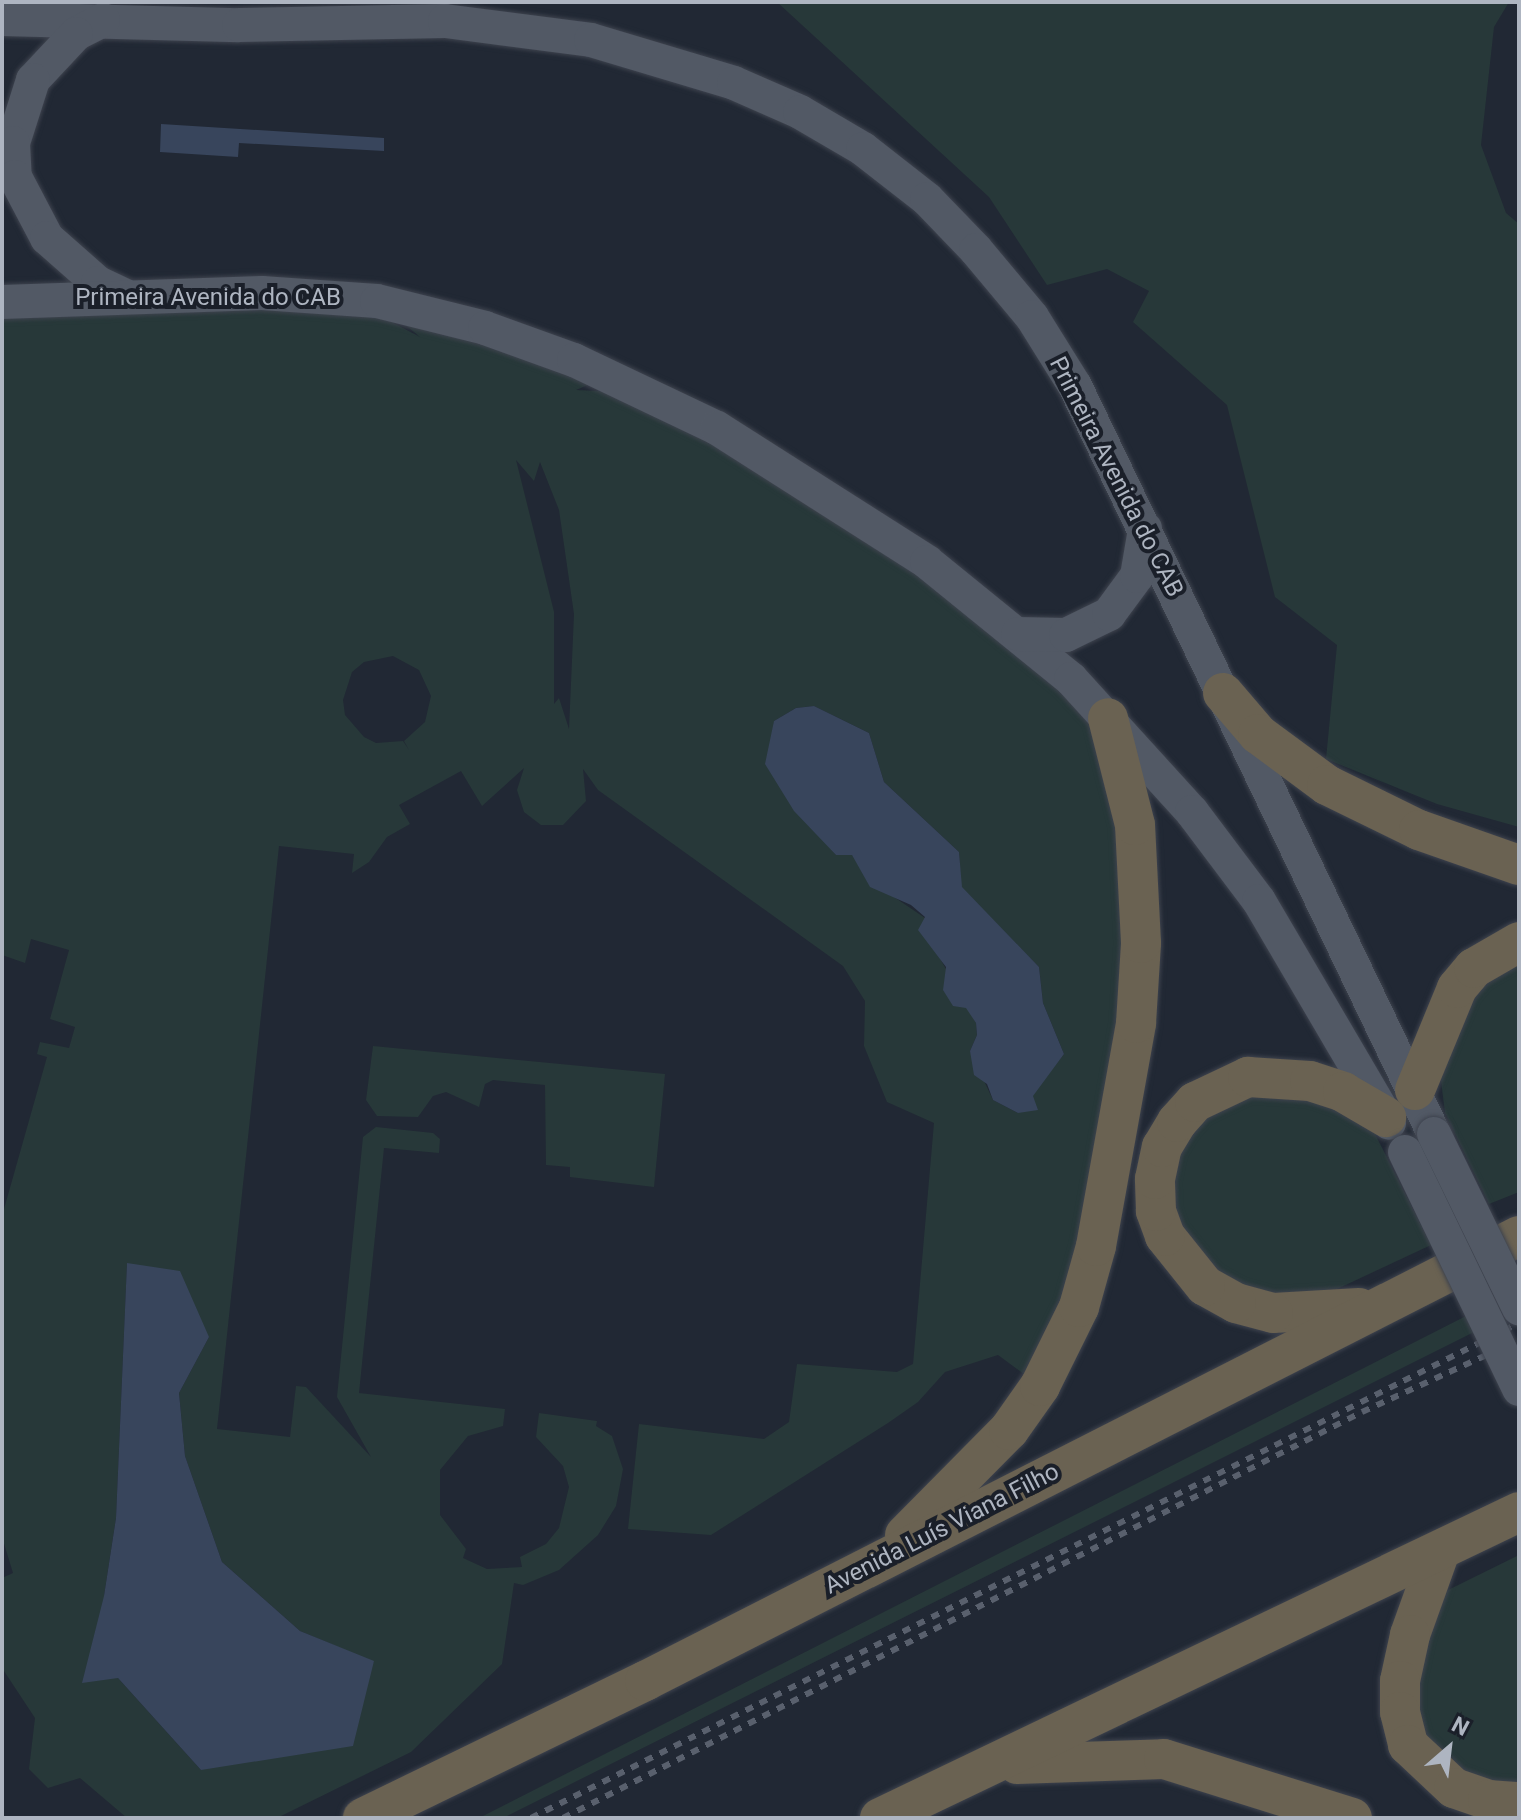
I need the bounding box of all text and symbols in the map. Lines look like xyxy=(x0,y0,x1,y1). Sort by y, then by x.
street label: Primeira Avenida do CAB xyxy=(75,284,341,312)
street label: Primeira Avenida do CAB xyxy=(1043,352,1189,602)
street label: Avenida Luís Viana Filho xyxy=(820,1457,1064,1601)
north arrow xyxy=(1409,1708,1489,1788)
text: N xyxy=(1448,1712,1473,1741)

